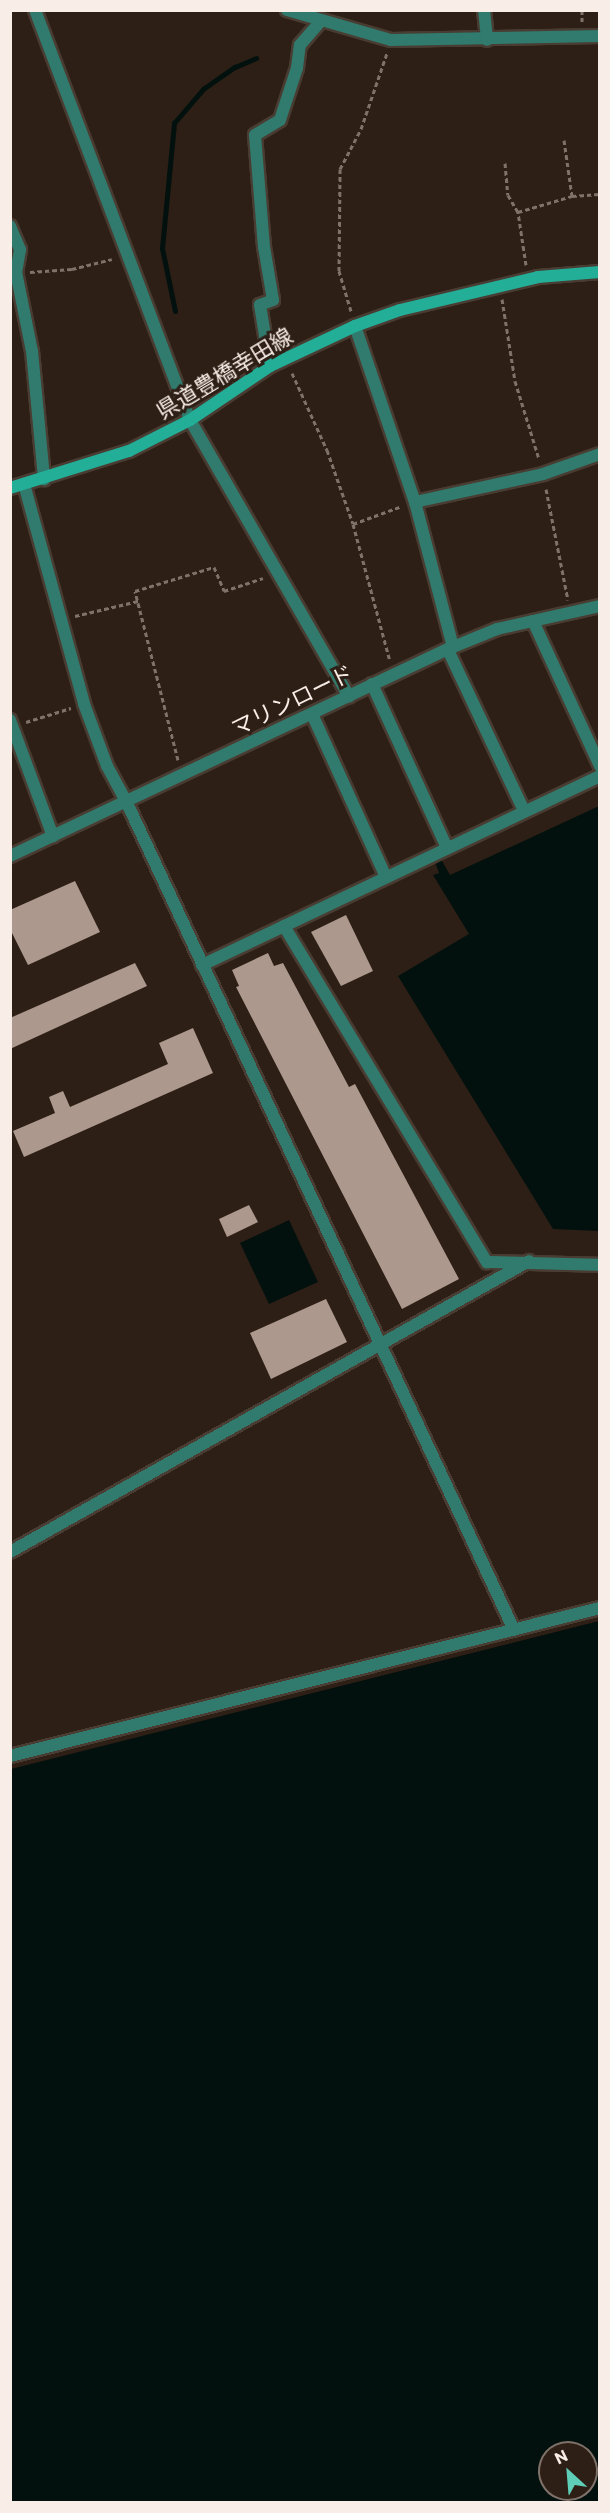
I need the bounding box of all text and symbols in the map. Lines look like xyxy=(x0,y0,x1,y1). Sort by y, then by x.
street label: 県道豊橋幸田線 xyxy=(151,322,297,424)
street label: マリンロード xyxy=(227,659,357,741)
north arrow xyxy=(538,2441,598,2501)
text: N xyxy=(551,2445,570,2467)

